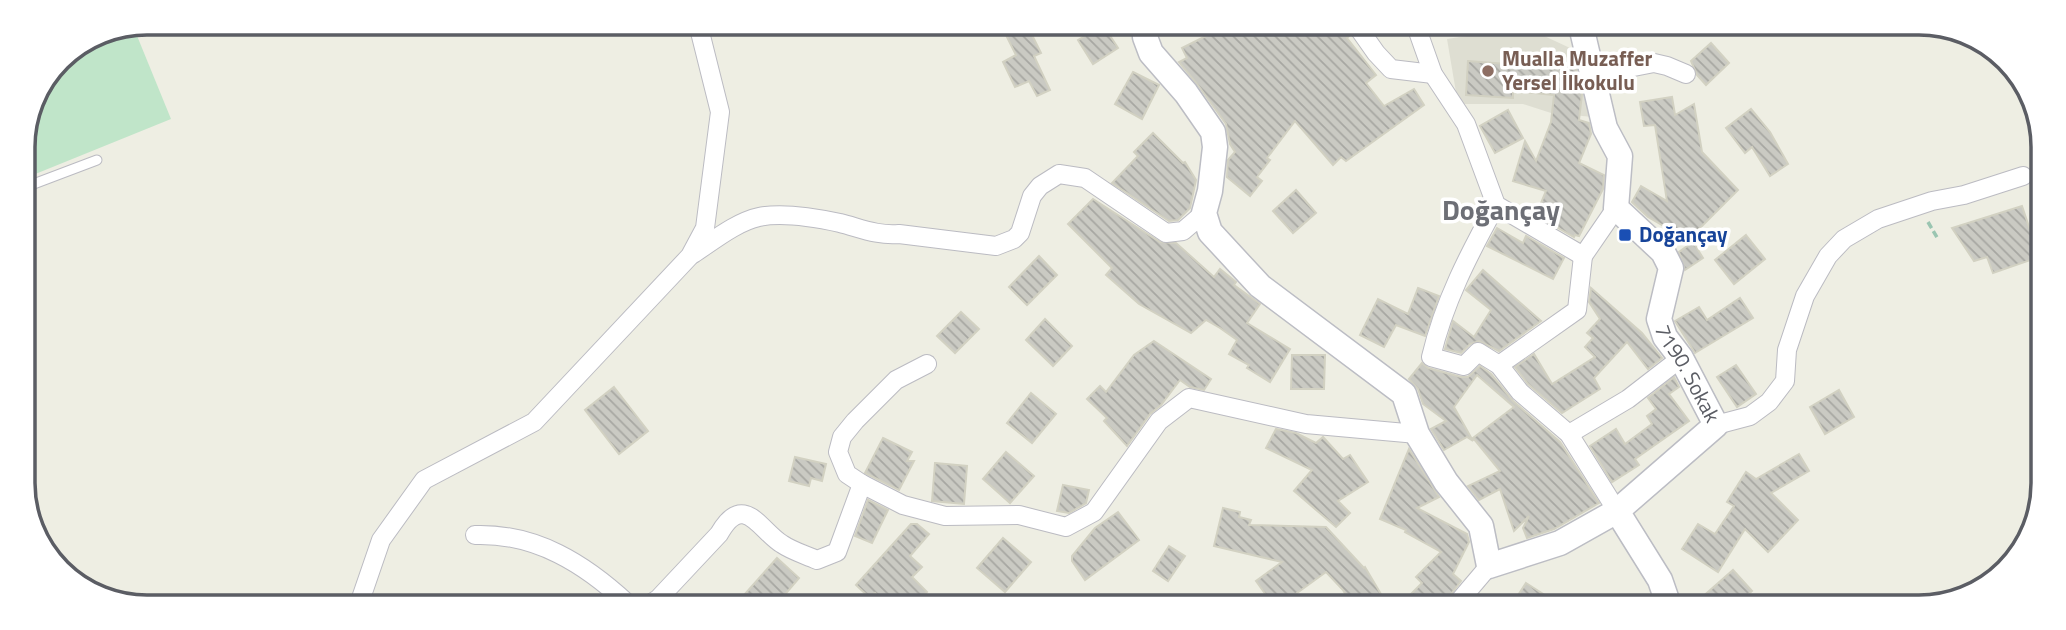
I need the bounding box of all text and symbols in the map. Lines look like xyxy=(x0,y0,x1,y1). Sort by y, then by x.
place label: Mualla Muzaffer Yersel İlkokulu xyxy=(1502,42,1653,98)
marker: Mualla Muzaffer Yersel İlkokulu xyxy=(1480,63,1496,79)
district label: Doğançay xyxy=(1442,188,1560,231)
place label: Doğançay xyxy=(1639,218,1728,250)
marker: Doğançay xyxy=(1617,227,1633,243)
street label: 7190. Sokak xyxy=(1647,320,1729,428)

